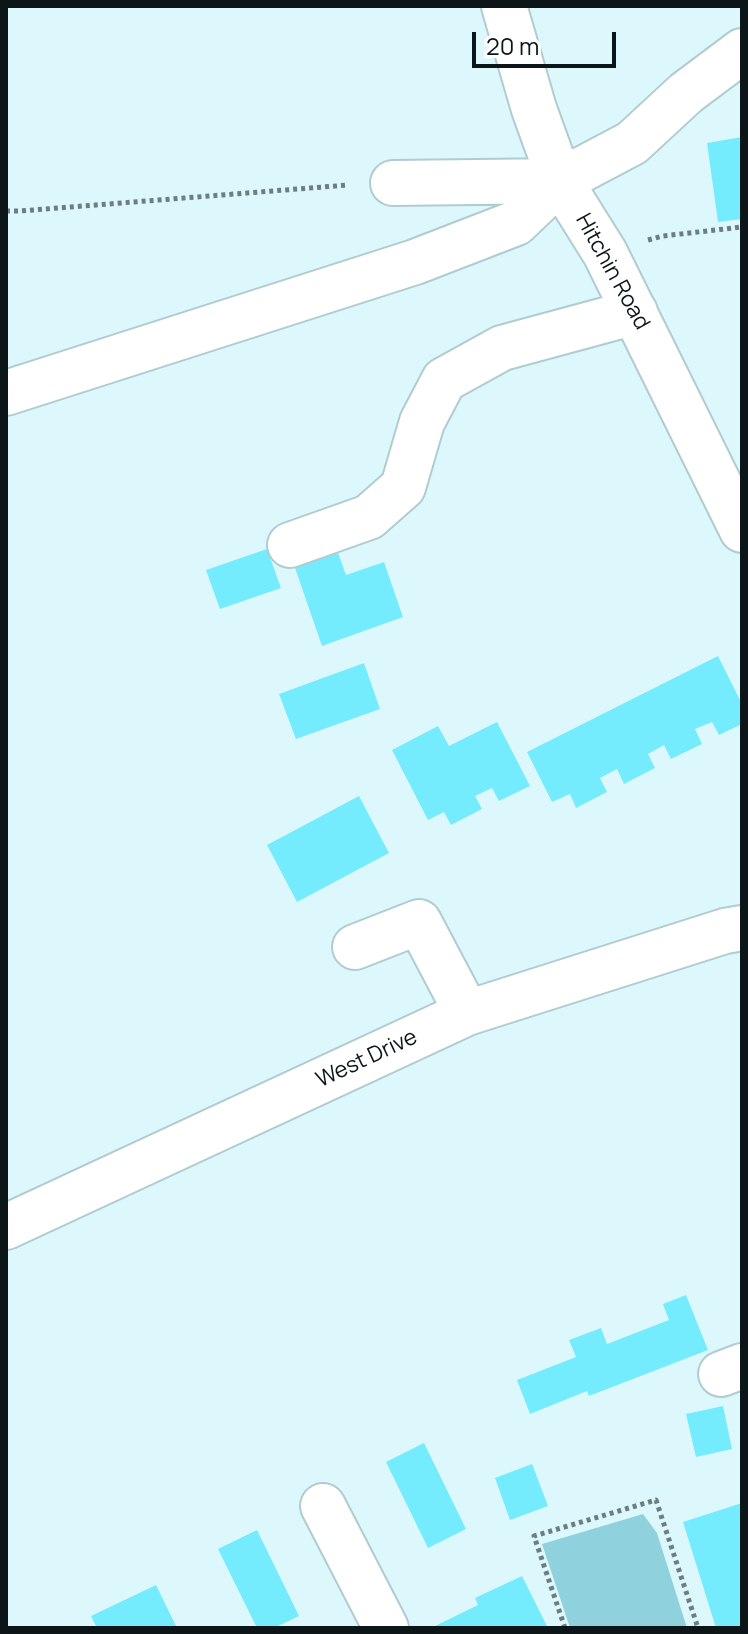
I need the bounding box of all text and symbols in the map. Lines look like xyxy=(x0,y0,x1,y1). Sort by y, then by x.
scale bar xyxy=(476,16,620,66)
text: 20 m xyxy=(486,29,539,62)
street label: Hitchin Road xyxy=(569,209,655,335)
street label: West Drive xyxy=(312,1024,422,1094)

